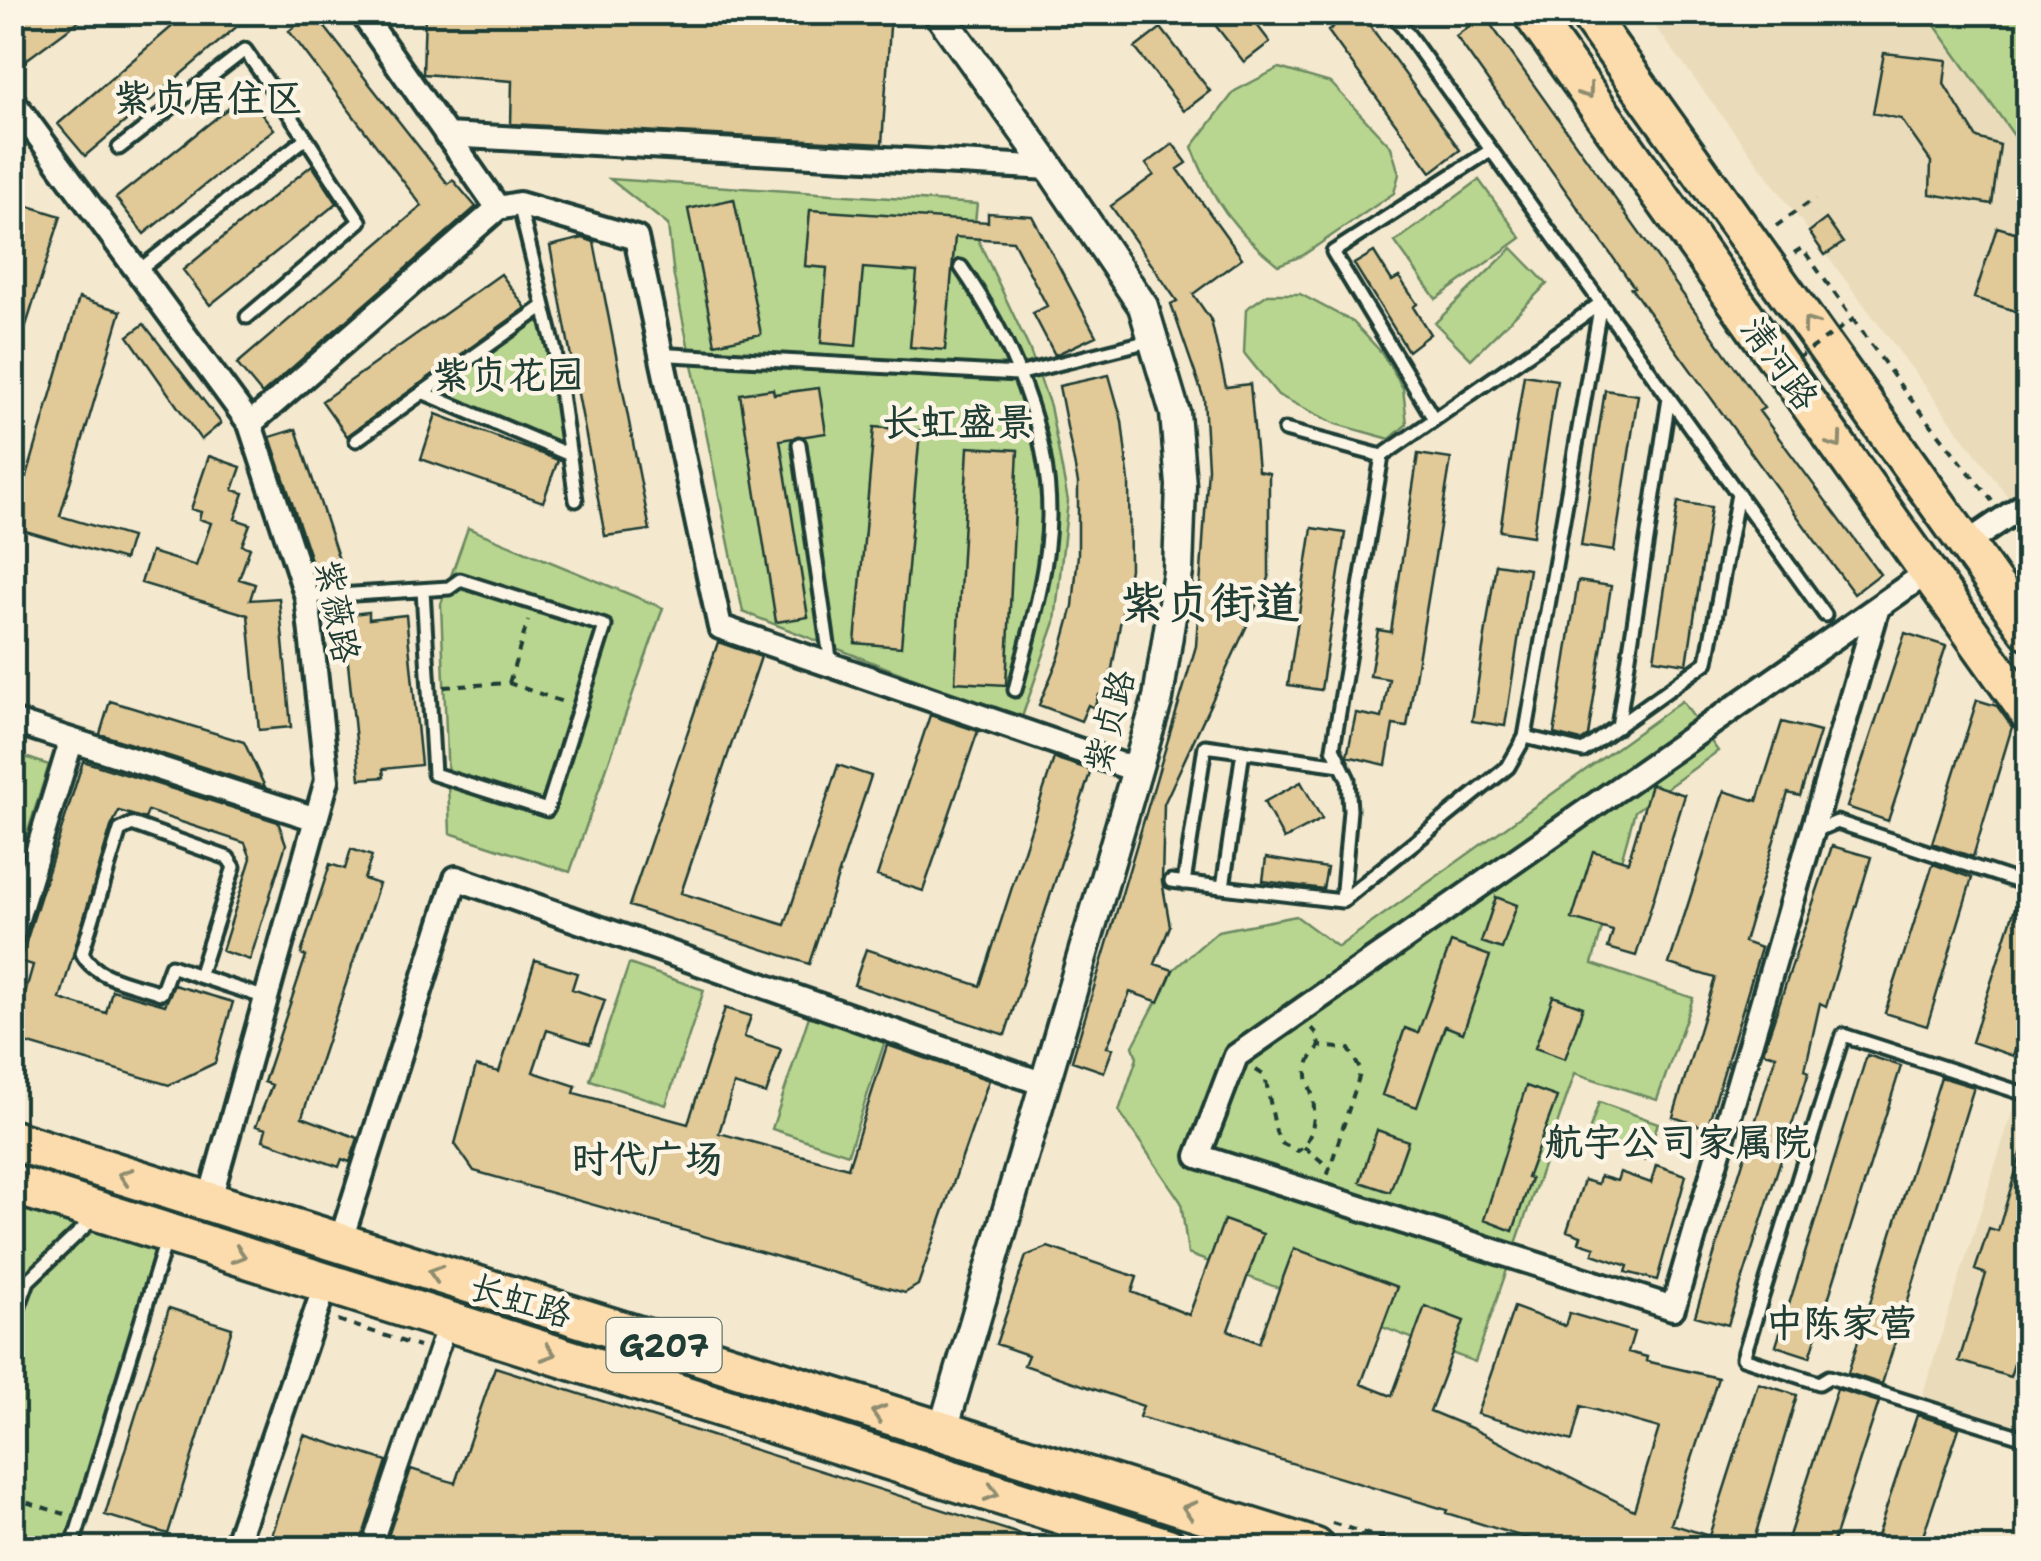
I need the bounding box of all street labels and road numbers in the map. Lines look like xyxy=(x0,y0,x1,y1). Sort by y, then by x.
street label: 清河路 xyxy=(1730,307,1830,419)
street label: 紫薇路 xyxy=(305,555,371,667)
street label: 紫贞路 xyxy=(1073,664,1145,778)
street label: 长虹路 xyxy=(464,1262,578,1338)
road number: G207 xyxy=(606,1318,722,1372)

